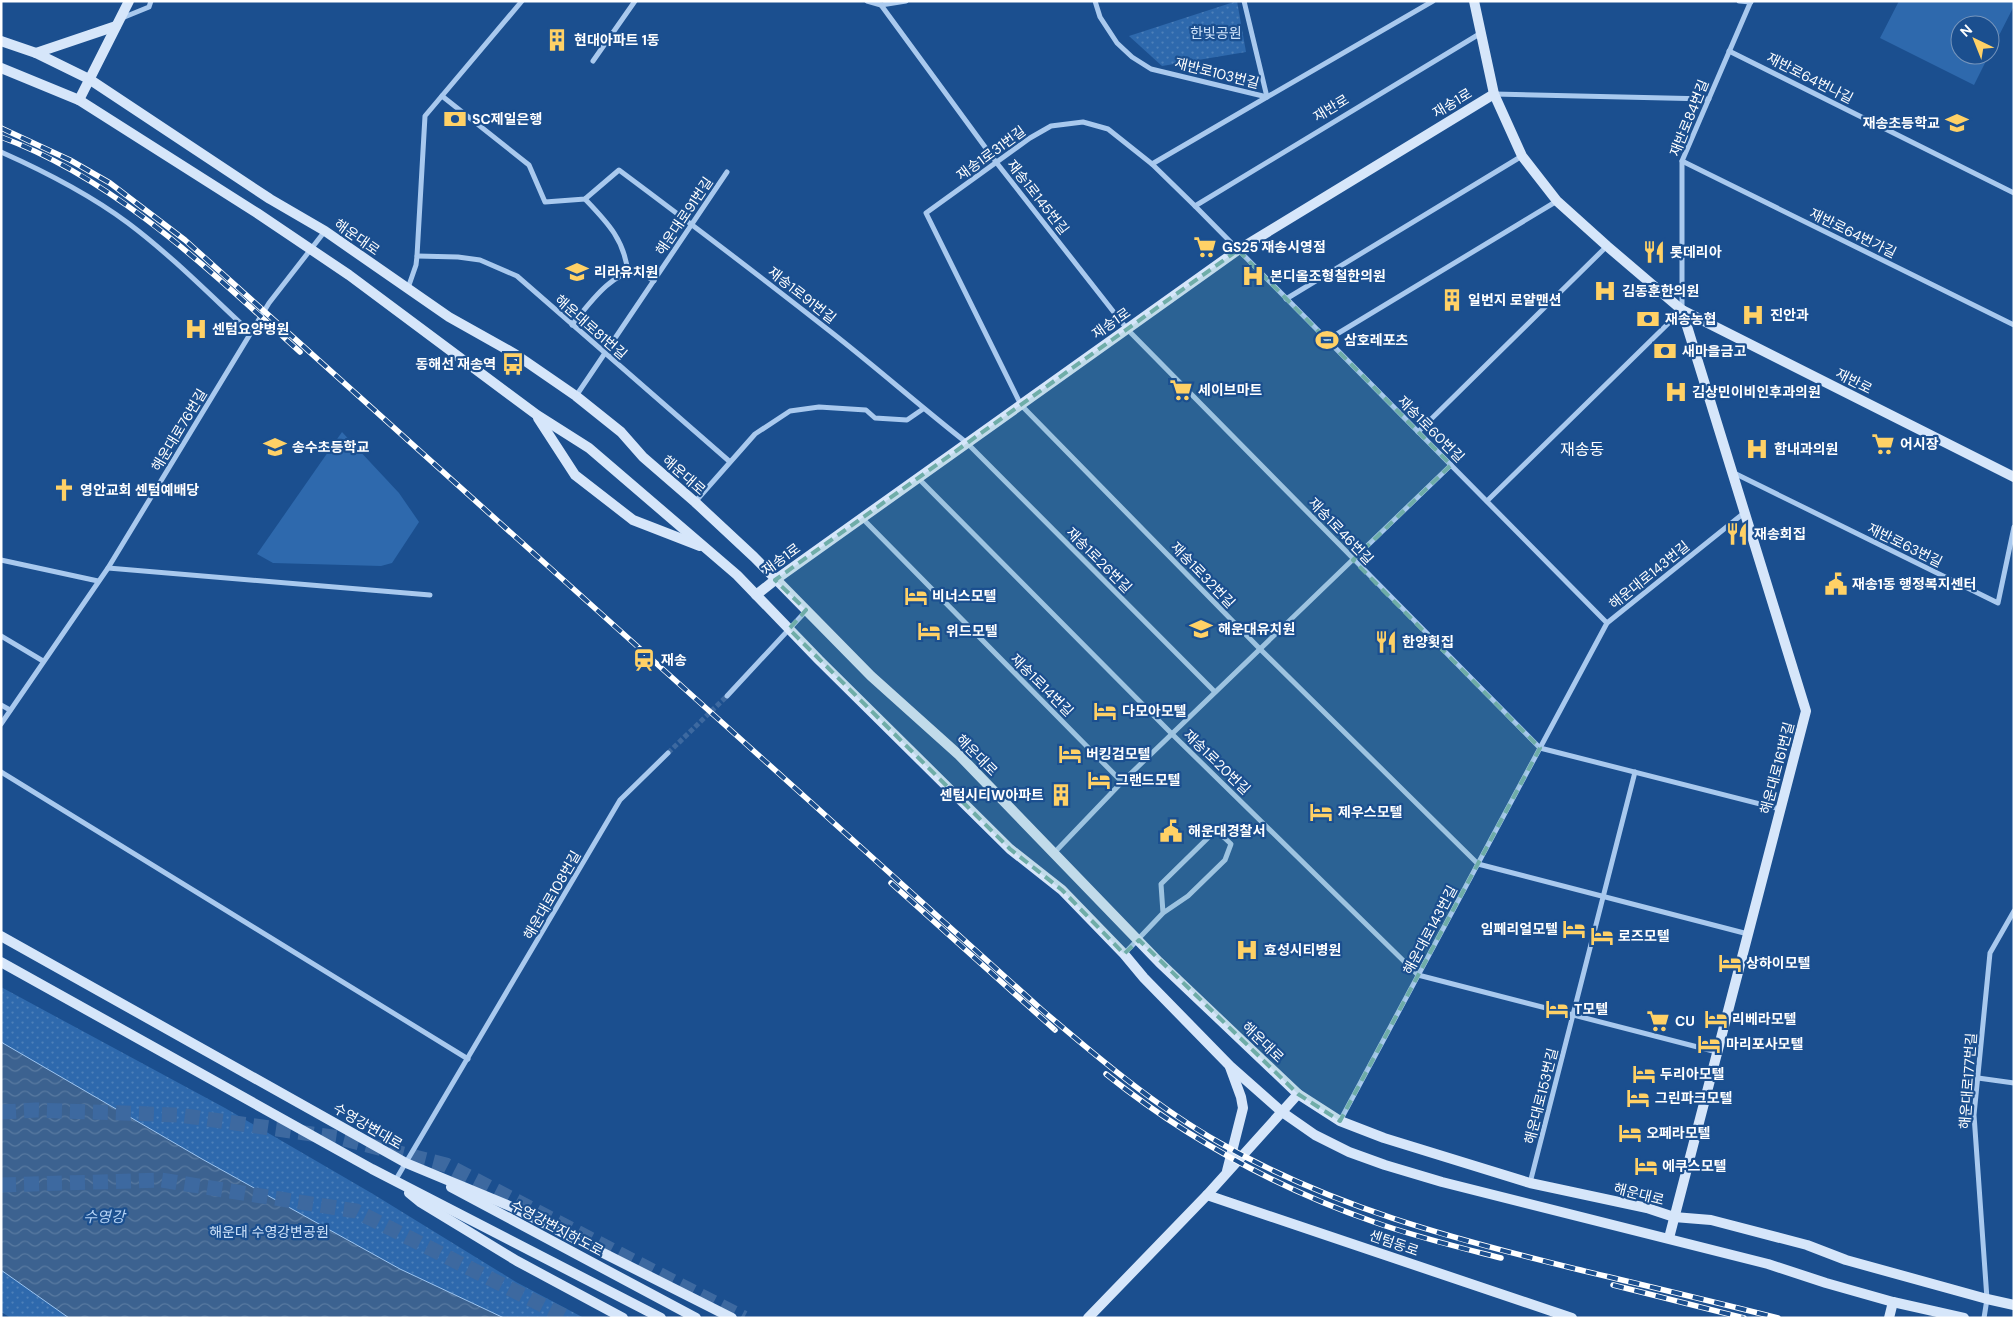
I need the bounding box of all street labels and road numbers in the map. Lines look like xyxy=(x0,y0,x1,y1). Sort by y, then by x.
street label: 재반로64번나길 xyxy=(1764,49,1856,107)
street label: 재반로103번길 xyxy=(1173,54,1261,92)
street label: 재반로84번길 xyxy=(1665,77,1713,159)
street label: 재송1로 xyxy=(1429,84,1475,122)
street label: 재반로 xyxy=(1310,90,1352,126)
street label: 재송1로31번길 xyxy=(953,122,1029,184)
street label: 재송1로145번길 xyxy=(1003,156,1073,238)
street label: 해운대로91번길 xyxy=(651,174,717,258)
street label: 재반로64번가길 xyxy=(1807,204,1899,262)
street label: 해운대로 xyxy=(331,215,383,259)
street label: 재송1로91번길 xyxy=(764,263,840,327)
street label: 해운대로81번길 xyxy=(551,291,631,363)
street label: 재송1로 xyxy=(1088,303,1134,343)
street label: 재반로 xyxy=(1833,364,1875,398)
street label: 해운대로76번길 xyxy=(147,385,211,475)
street label: 재송1로60번길 xyxy=(1394,392,1468,466)
street label: 해운대로 xyxy=(659,451,709,499)
street label: 재송1로46번길 xyxy=(1305,494,1377,568)
street label: 재반로63번길 xyxy=(1864,519,1946,571)
street label: 재송1로26번길 xyxy=(1062,523,1136,597)
street label: 해운대로143번길 xyxy=(1605,537,1693,613)
street label: 재송1로32번길 xyxy=(1167,538,1239,612)
street label: 재송1로 xyxy=(758,539,804,579)
street label: 재송1로14번길 xyxy=(1007,650,1077,720)
street label: 해운대로161번길 xyxy=(1756,720,1798,816)
street label: 재송1로20번길 xyxy=(1180,726,1254,798)
street label: 해운대로 xyxy=(952,730,1002,780)
street label: 해운대로108번길 xyxy=(519,847,585,943)
street label: 해운대로143번길 xyxy=(1399,882,1461,978)
street label: 해운대로 xyxy=(1238,1018,1288,1066)
street label: 해운대로177번길 xyxy=(1956,1032,1980,1130)
street label: 해운대로153번길 xyxy=(1520,1046,1562,1146)
street label: 수영강변대로 xyxy=(330,1099,406,1153)
street label: 해운대로 xyxy=(1612,1179,1666,1209)
street label: 수영강변지하도로 xyxy=(507,1196,607,1260)
street label: 센텀동로 xyxy=(1367,1226,1421,1260)

